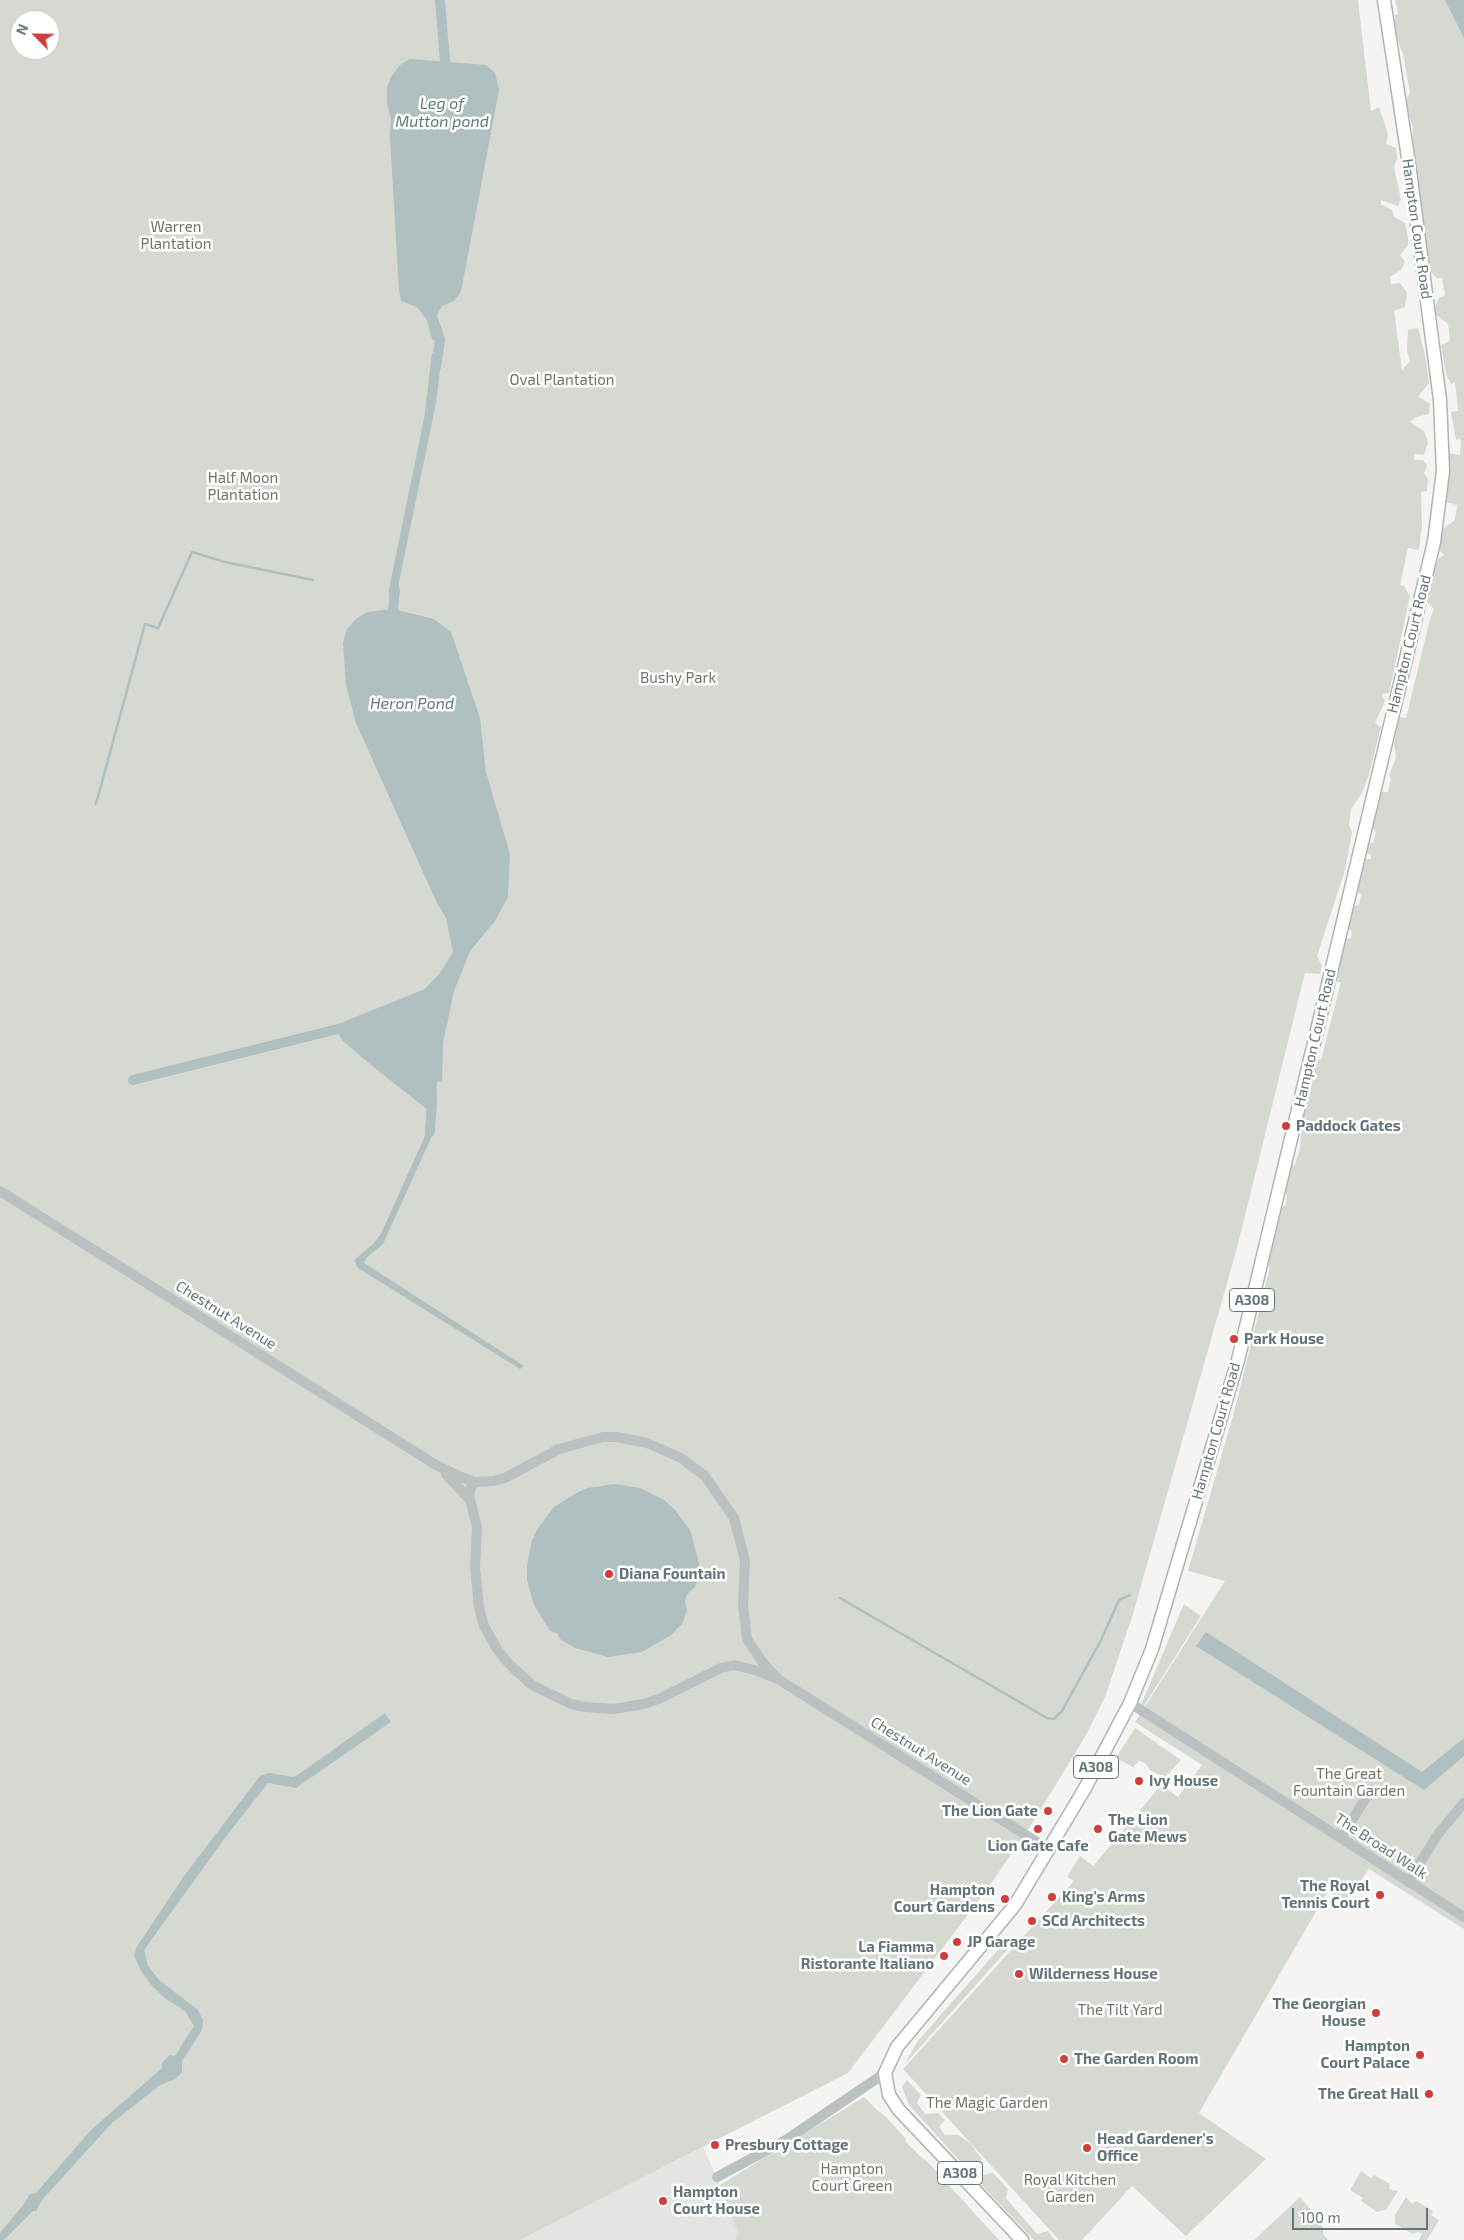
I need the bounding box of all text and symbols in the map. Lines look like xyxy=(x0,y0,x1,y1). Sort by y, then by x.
north arrow xyxy=(10,10,60,60)
text: N xyxy=(12,21,31,37)
water label: Leg of Mutton pond xyxy=(395,94,489,132)
street label: Hampton Court Road xyxy=(1398,158,1436,300)
park label: Warren Plantation xyxy=(141,218,211,253)
park label: Oval Plantation xyxy=(510,371,614,389)
park label: Half Moon Plantation xyxy=(208,469,278,504)
street label: Hampton Court Road xyxy=(1383,573,1435,715)
park label: Bushy Park xyxy=(640,669,716,687)
water label: Heron Pond xyxy=(370,694,454,714)
street label: Hampton Court Road xyxy=(1290,967,1340,1109)
place label: Paddock Gates xyxy=(1296,1117,1401,1135)
marker: Paddock Gates xyxy=(1280,1120,1292,1132)
street label: Chestnut Avenue xyxy=(172,1277,280,1353)
road number: A308 xyxy=(1230,1288,1274,1312)
place label: Park House xyxy=(1244,1330,1324,1348)
marker: Park House xyxy=(1228,1333,1240,1345)
street label: Hampton Court Road xyxy=(1188,1360,1244,1502)
place label: Diana Fountain xyxy=(619,1565,725,1583)
marker: Diana Fountain xyxy=(603,1568,615,1580)
street label: Chestnut Avenue xyxy=(867,1713,975,1789)
road number: A308 xyxy=(1074,1755,1118,1778)
park label: The Great Fountain Garden xyxy=(1293,1765,1405,1800)
place label: Ivy House xyxy=(1149,1772,1218,1790)
marker: Ivy House xyxy=(1133,1775,1145,1787)
place label: The Lion Gate xyxy=(942,1802,1038,1820)
marker: The Lion Gate xyxy=(1042,1805,1054,1817)
street label: The Broad Walk xyxy=(1331,1809,1431,1883)
place label: The Lion Gate Mews xyxy=(1108,1811,1187,1846)
marker: Lion Gate Cafe xyxy=(1032,1823,1044,1835)
marker: The Lion Gate Mews xyxy=(1092,1823,1104,1835)
place label: Lion Gate Cafe xyxy=(987,1837,1089,1855)
place label: The Royal Tennis Court xyxy=(1282,1877,1370,1912)
place label: Hampton Court Gardens xyxy=(894,1881,995,1916)
place label: King's Arms xyxy=(1062,1888,1145,1906)
marker: The Royal Tennis Court xyxy=(1374,1889,1386,1901)
marker: King's Arms xyxy=(1046,1891,1058,1903)
marker: Hampton Court Gardens xyxy=(999,1893,1011,1905)
place label: SCd Architects xyxy=(1042,1912,1145,1930)
marker: SCd Architects xyxy=(1026,1915,1038,1927)
place label: JP Garage xyxy=(967,1933,1035,1951)
marker: JP Garage xyxy=(951,1936,963,1948)
place label: La Fiamma Ristorante Italiano xyxy=(801,1938,934,1973)
marker: La Fiamma Ristorante Italiano xyxy=(938,1950,950,1962)
place label: Wilderness House xyxy=(1029,1965,1158,1983)
marker: Wilderness House xyxy=(1013,1968,1025,1980)
place label: The Georgian House xyxy=(1272,1995,1366,2030)
park label: The Tilt Yard xyxy=(1077,2001,1163,2019)
marker: The Georgian House xyxy=(1370,2007,1382,2019)
place label: Hampton Court Palace xyxy=(1320,2037,1410,2072)
marker: Hampton Court Palace xyxy=(1414,2049,1426,2061)
place label: The Garden Room xyxy=(1074,2050,1199,2068)
marker: The Garden Room xyxy=(1058,2053,1070,2065)
place label: The Great Hall xyxy=(1318,2085,1419,2103)
marker: The Great Hall xyxy=(1423,2088,1435,2100)
park label: The Magic Garden xyxy=(926,2094,1048,2112)
place label: Head Gardener's Office xyxy=(1097,2130,1214,2165)
place label: Presbury Cottage xyxy=(725,2136,848,2154)
marker: Presbury Cottage xyxy=(709,2139,721,2151)
marker: Head Gardener's Office xyxy=(1081,2142,1093,2154)
park label: Hampton Court Green xyxy=(812,2160,892,2195)
road number: A308 xyxy=(938,2162,982,2184)
park label: Royal Kitchen Garden xyxy=(1024,2171,1116,2206)
place label: Hampton Court House xyxy=(673,2183,760,2218)
marker: Hampton Court House xyxy=(657,2195,669,2207)
scale bar xyxy=(1294,2198,1430,2230)
text: 100 m xyxy=(1300,2208,1341,2226)

